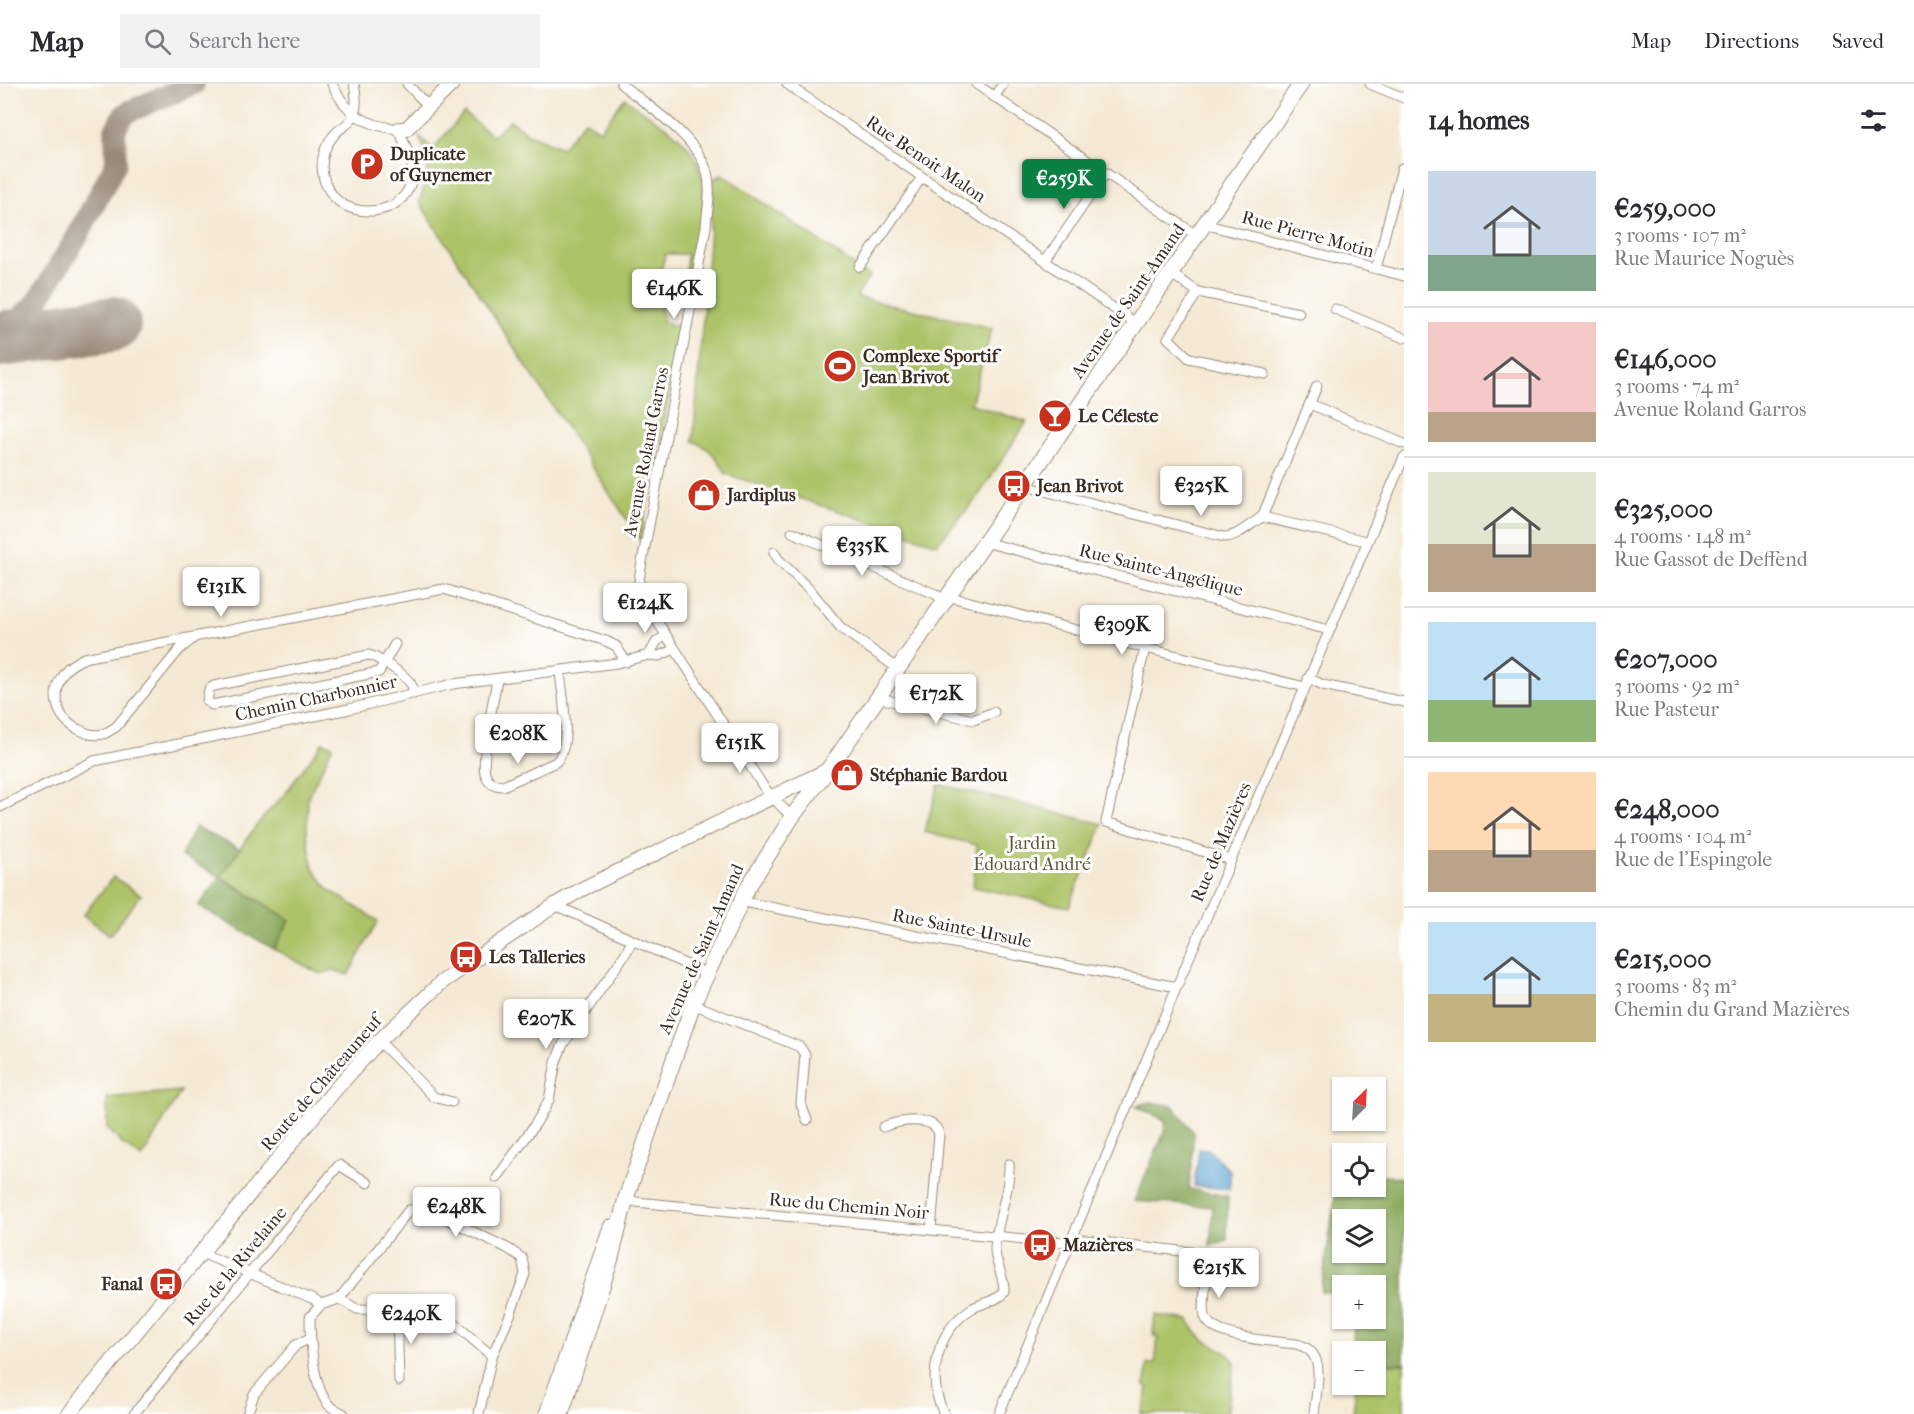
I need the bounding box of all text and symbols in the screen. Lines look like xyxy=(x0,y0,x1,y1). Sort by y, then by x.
search box xyxy=(120,14,540,68)
text: Map xyxy=(30,25,84,58)
icon: search xyxy=(141,25,174,58)
text: Search here xyxy=(189,28,300,54)
text: Map xyxy=(1631,29,1671,53)
text: Directions xyxy=(1704,29,1799,53)
text: Saved xyxy=(1832,29,1884,53)
icon: filters xyxy=(1857,104,1890,137)
text: 14 homes xyxy=(1428,105,1530,136)
street label: Rue Benoit Malon xyxy=(862,112,990,208)
place label: Duplicate of Guynemer xyxy=(390,144,492,186)
parking icon: Duplicate of Guynemer xyxy=(349,146,385,182)
pin: €259K xyxy=(1022,159,1106,210)
text: €259K xyxy=(1036,167,1092,190)
text: €259,000 xyxy=(1614,193,1716,224)
icon: home xyxy=(1476,195,1548,267)
street label: Rue Pierre Motin xyxy=(1239,207,1377,262)
street label: Avenue de Saint-Amand xyxy=(1066,220,1190,383)
text: 3 rooms · 107 m² xyxy=(1614,224,1746,247)
text: Rue Maurice Noguès xyxy=(1614,247,1794,270)
pin: €146K xyxy=(632,269,716,320)
text: €146K xyxy=(646,277,702,300)
text: €146,000 xyxy=(1614,344,1717,375)
place label: Complexe Sportif Jean Brivot xyxy=(861,346,1002,388)
icon: home xyxy=(1476,346,1548,418)
sports icon: Complexe Sportif Jean Brivot xyxy=(822,348,858,384)
street label: Avenue Roland Garros xyxy=(619,365,673,540)
text: 3 rooms · 74 m² xyxy=(1614,375,1739,398)
bar icon: Le Céleste xyxy=(1037,398,1073,434)
text: Avenue Roland Garros xyxy=(1614,398,1806,421)
place label: Le Céleste xyxy=(1078,406,1158,427)
pin: €325K xyxy=(1159,466,1243,517)
bus stop icon: Jean Brivot xyxy=(996,468,1032,504)
text: €325K xyxy=(1174,474,1228,497)
place label: Jean Brivot xyxy=(1035,476,1124,497)
shop icon: Jardiplus xyxy=(686,477,722,513)
place label: Jardiplus xyxy=(725,485,796,506)
text: €325,000 xyxy=(1614,494,1713,525)
icon: home xyxy=(1476,496,1548,568)
text: 4 rooms · 148 m² xyxy=(1614,525,1751,548)
pin: €335K xyxy=(820,526,904,577)
text: €335K xyxy=(836,534,888,557)
street label: Rue Sainte-Angélique xyxy=(1077,540,1245,601)
text: Rue Gassot de Deffend xyxy=(1614,548,1808,571)
pin: €131K xyxy=(179,567,263,618)
text: €131K xyxy=(197,575,245,598)
pin: €124K xyxy=(603,583,687,634)
text: €124K xyxy=(617,591,673,614)
pin: €309K xyxy=(1080,605,1164,656)
text: €309K xyxy=(1094,613,1150,636)
text: €207,000 xyxy=(1614,644,1718,675)
icon: home xyxy=(1476,646,1548,718)
street label: Chemin Charbonnier xyxy=(233,671,399,726)
pin: €172K xyxy=(894,674,978,725)
text: 3 rooms · 92 m² xyxy=(1614,675,1739,698)
text: €172K xyxy=(909,682,963,705)
text: Rue Pasteur xyxy=(1614,698,1719,721)
pin: €208K xyxy=(476,714,560,765)
text: €208K xyxy=(489,722,547,745)
pin: €151K xyxy=(698,723,782,774)
text: €151K xyxy=(715,731,765,754)
shop icon: Stéphanie Bardou xyxy=(829,757,865,793)
place label: Stéphanie Bardou xyxy=(870,765,1008,786)
street label: Rue de Mazières xyxy=(1187,779,1256,905)
text: €248,000 xyxy=(1614,794,1720,825)
icon: home xyxy=(1476,796,1548,868)
text: 4 rooms · 104 m² xyxy=(1614,825,1752,848)
park label: Jardin Édouard André xyxy=(973,833,1091,875)
text: Rue de l'Espingole xyxy=(1614,848,1772,871)
street label: Avenue de Saint-Amand xyxy=(654,861,749,1038)
street label: Rue Sainte-Ursule xyxy=(891,905,1033,952)
bus stop icon: Les Talleries xyxy=(448,939,484,975)
text: €215,000 xyxy=(1614,944,1712,975)
icon: home xyxy=(1476,946,1548,1018)
place label: Les Talleries xyxy=(489,947,586,968)
text: 3 rooms · 83 m² xyxy=(1614,975,1737,998)
text: Chemin du Grand Mazières xyxy=(1614,998,1850,1021)
pin: €207K xyxy=(504,999,588,1050)
text: €207K xyxy=(517,1007,575,1030)
street label: Route de Châteauneuf xyxy=(257,1008,389,1156)
north arrow xyxy=(1332,1077,1386,1131)
map controls xyxy=(1332,1077,1386,1395)
button: locate xyxy=(1332,1143,1386,1197)
pin: €248K xyxy=(414,1187,498,1238)
street label: Rue du Chemin Noir xyxy=(768,1189,930,1224)
text: €248K xyxy=(427,1195,485,1218)
street label: Rue de la Rivelaine xyxy=(180,1203,291,1330)
button: layers xyxy=(1332,1209,1386,1263)
bus stop icon: Mazières xyxy=(1022,1227,1058,1263)
place label: Mazières xyxy=(1062,1235,1133,1256)
pin: €215K xyxy=(1177,1248,1261,1299)
text: €215K xyxy=(1193,1256,1245,1279)
bus stop icon: Fanal xyxy=(148,1266,184,1302)
place label: Fanal xyxy=(100,1274,144,1295)
button: + xyxy=(1332,1275,1386,1329)
pin: €240K xyxy=(369,1294,453,1345)
text: €240K xyxy=(381,1302,441,1325)
button: − xyxy=(1332,1341,1386,1395)

